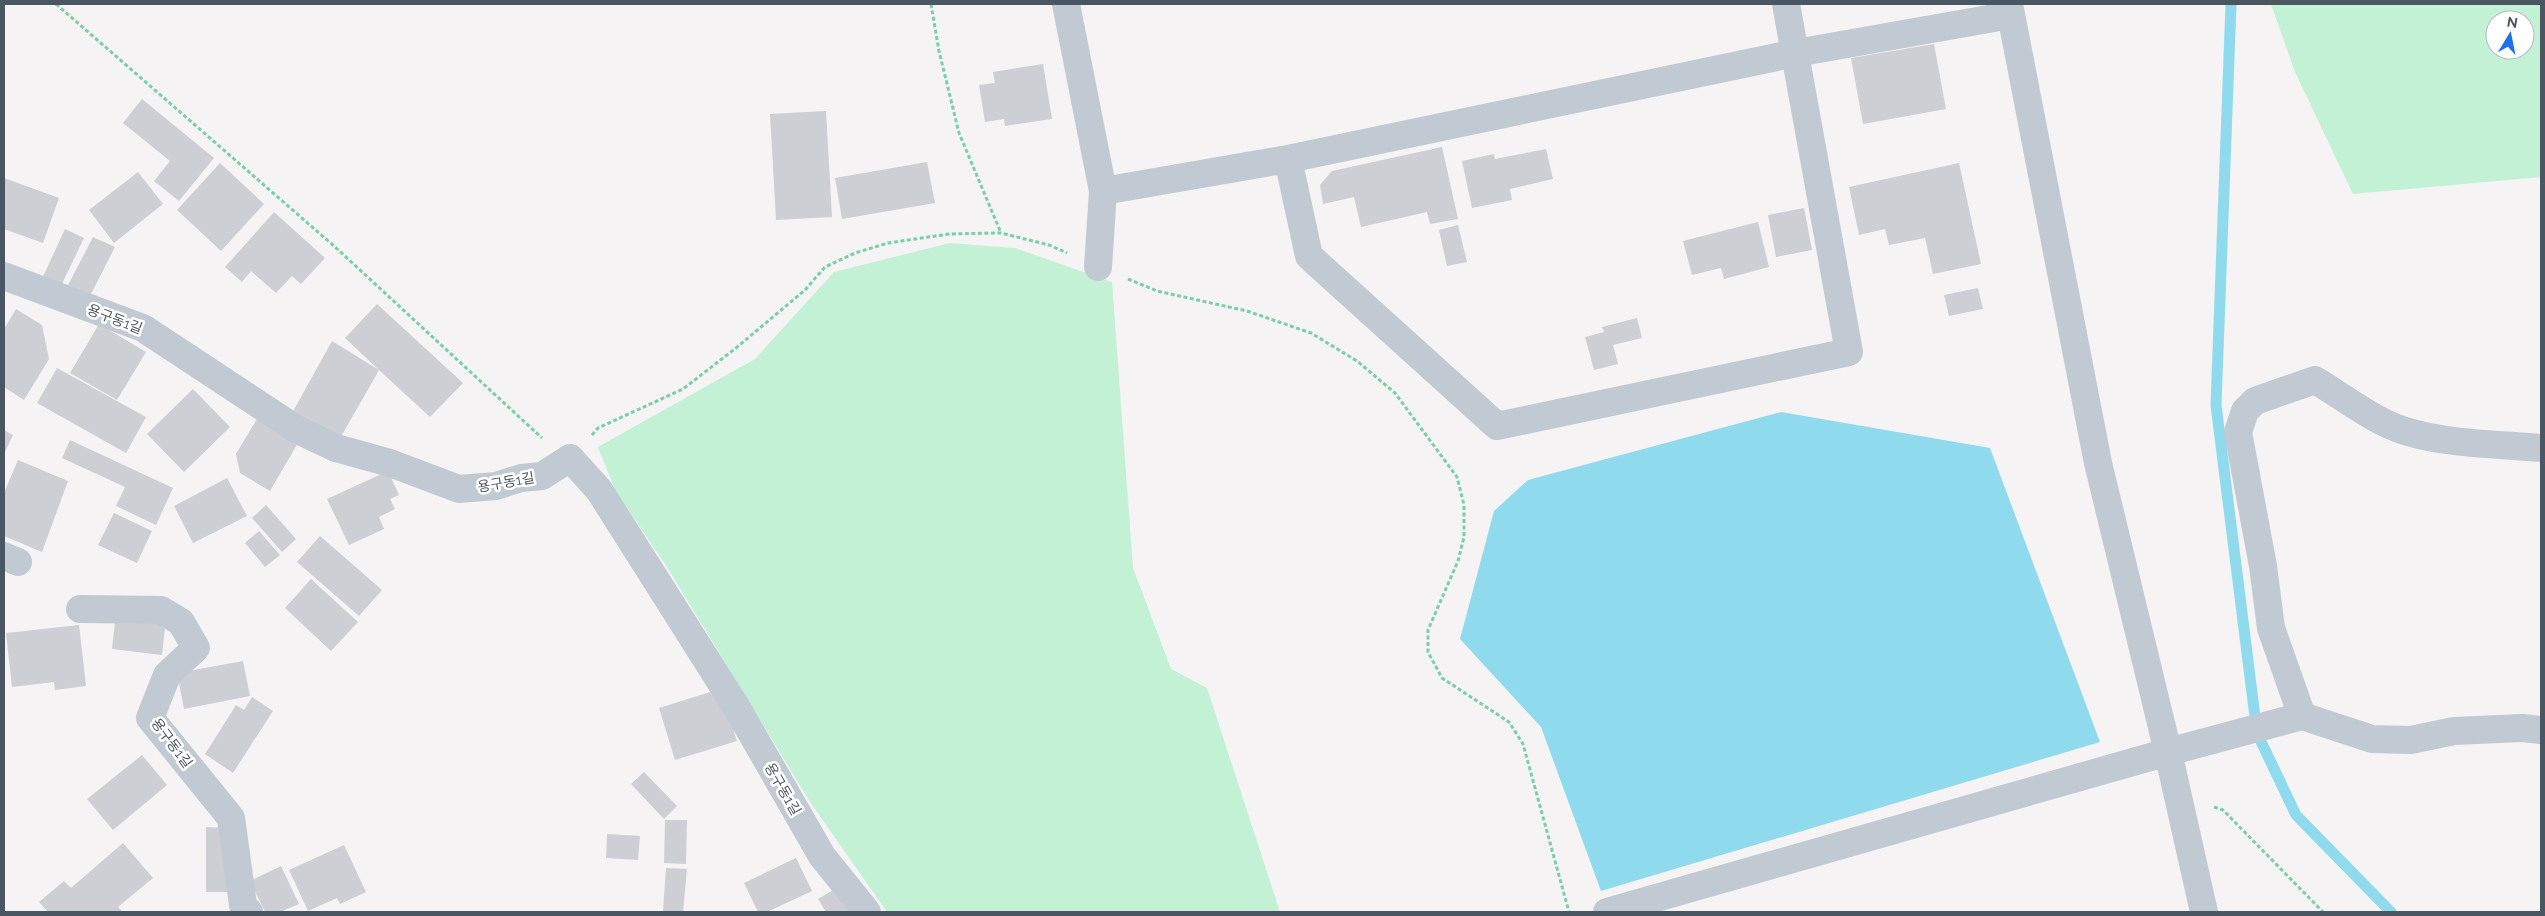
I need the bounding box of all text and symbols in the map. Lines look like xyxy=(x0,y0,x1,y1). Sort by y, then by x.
north arrow xyxy=(2485,10,2535,60)
text: N xyxy=(2506,13,2519,31)
street label: 용구동1길 xyxy=(85,301,145,337)
street label: 용구동1길 xyxy=(476,469,536,495)
street label: 용구동1길 xyxy=(148,715,196,771)
street label: 용구동1길 xyxy=(762,760,804,818)

